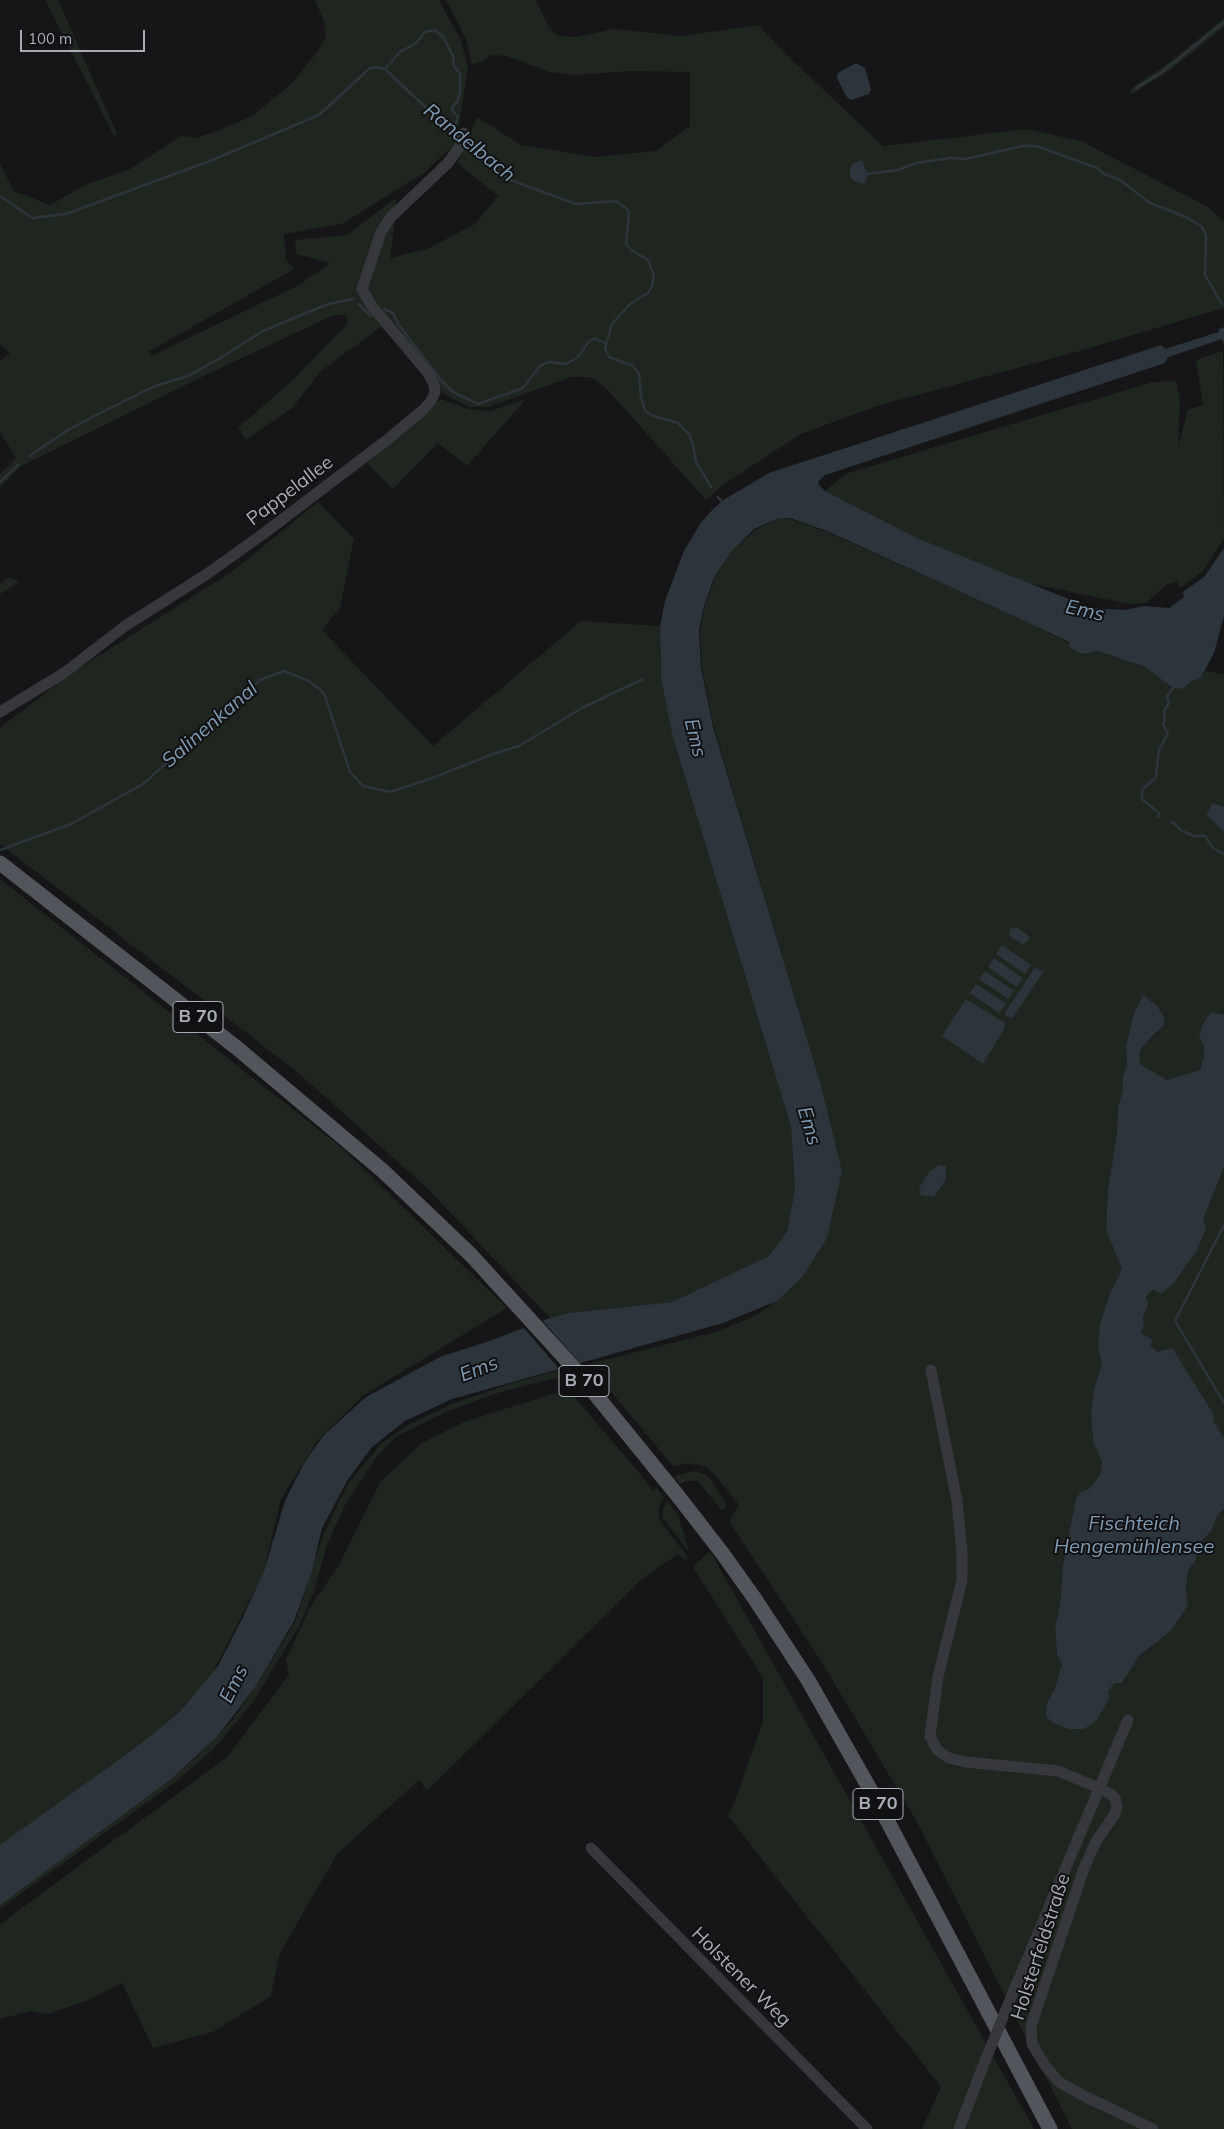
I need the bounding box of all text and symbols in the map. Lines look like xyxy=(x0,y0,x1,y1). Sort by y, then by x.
scale bar xyxy=(22,20,148,52)
text: 100 m xyxy=(28,29,72,48)
water label: Randelbach xyxy=(418,99,520,187)
street label: Pappelallee xyxy=(242,451,338,531)
water label: Ems xyxy=(1063,595,1107,627)
water label: Salinenkanal xyxy=(157,677,263,773)
water label: Ems xyxy=(679,716,711,760)
road number: B 70 xyxy=(173,1002,223,1032)
water label: Ems xyxy=(792,1104,826,1148)
water label: Ems xyxy=(456,1351,502,1387)
road number: B 70 xyxy=(559,1365,609,1396)
water label: Fischteich Hengemühlensee xyxy=(1054,1512,1214,1559)
water label: Ems xyxy=(215,1661,253,1707)
road number: B 70 xyxy=(853,1788,903,1820)
street label: Holsterfeldstraße xyxy=(1007,1871,1075,2023)
street label: Holstener Weg xyxy=(687,1923,795,2031)

